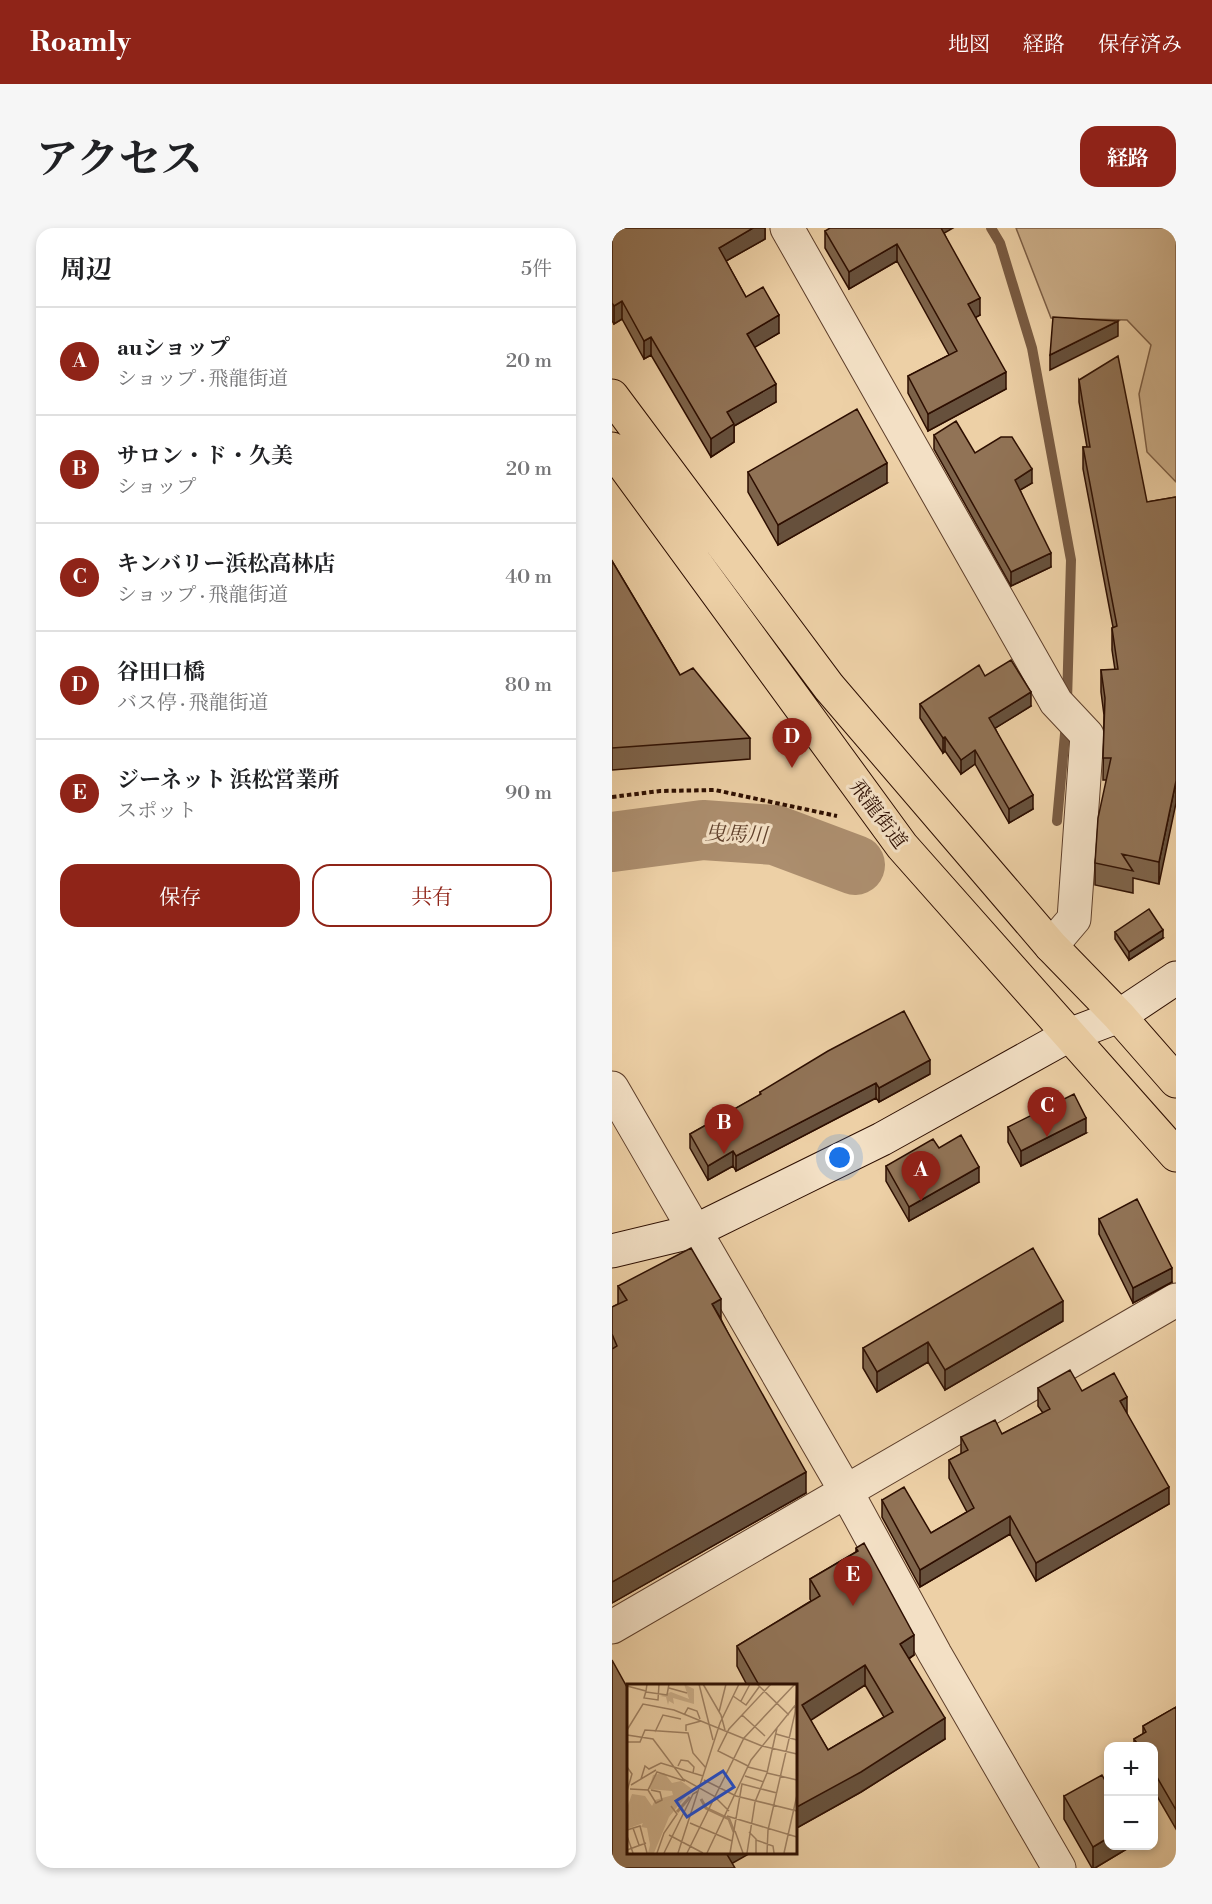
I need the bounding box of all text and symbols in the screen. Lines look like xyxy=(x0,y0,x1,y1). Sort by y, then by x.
text: Roamly xyxy=(30,25,131,60)
text: 地図 xyxy=(948,32,990,58)
text: 経路 xyxy=(1023,32,1065,58)
text: 保存済み xyxy=(1098,32,1182,58)
button: 経路 xyxy=(1080,126,1176,187)
text: アクセス xyxy=(36,134,203,187)
text: 周辺 xyxy=(60,254,112,286)
text: 5件 xyxy=(521,257,552,282)
text: auショップ xyxy=(117,335,230,362)
text: A xyxy=(72,349,87,374)
text: 20 m xyxy=(506,349,552,374)
text: ショップ · 飛龍街道 xyxy=(117,367,288,392)
text: サロン・ド・久美 xyxy=(117,443,293,470)
text: B xyxy=(72,457,87,482)
text: 20 m xyxy=(506,457,552,482)
text: ショップ xyxy=(117,475,197,500)
text: キンバリー浜松高林店 xyxy=(117,551,335,578)
text: C xyxy=(72,565,87,590)
text: 40 m xyxy=(505,565,552,590)
text: ショップ · 飛龍街道 xyxy=(117,583,288,608)
text: 谷田口橋 xyxy=(117,659,205,686)
text: D xyxy=(72,673,87,698)
text: 80 m xyxy=(505,673,552,698)
text: バス停 · 飛龍街道 xyxy=(117,691,269,716)
pin: D xyxy=(772,718,812,768)
text: ジーネット 浜松営業所 xyxy=(117,767,339,794)
street label: 飛龍街道 xyxy=(844,775,912,854)
text: E xyxy=(73,781,86,806)
text: 90 m xyxy=(505,781,552,806)
text: スポット xyxy=(117,799,197,824)
water label: 曳馬川 xyxy=(704,820,770,850)
button: 保存 xyxy=(60,864,300,927)
button: 共有 xyxy=(312,864,552,927)
pin: C xyxy=(1028,1088,1066,1137)
pin: B xyxy=(704,1104,744,1154)
your location xyxy=(825,1143,854,1172)
pin: A xyxy=(902,1152,940,1201)
pin: E xyxy=(834,1556,872,1606)
inset map xyxy=(627,1684,796,1853)
map controls xyxy=(1104,1742,1158,1850)
button: + xyxy=(1104,1742,1158,1796)
button: − xyxy=(1104,1796,1158,1850)

